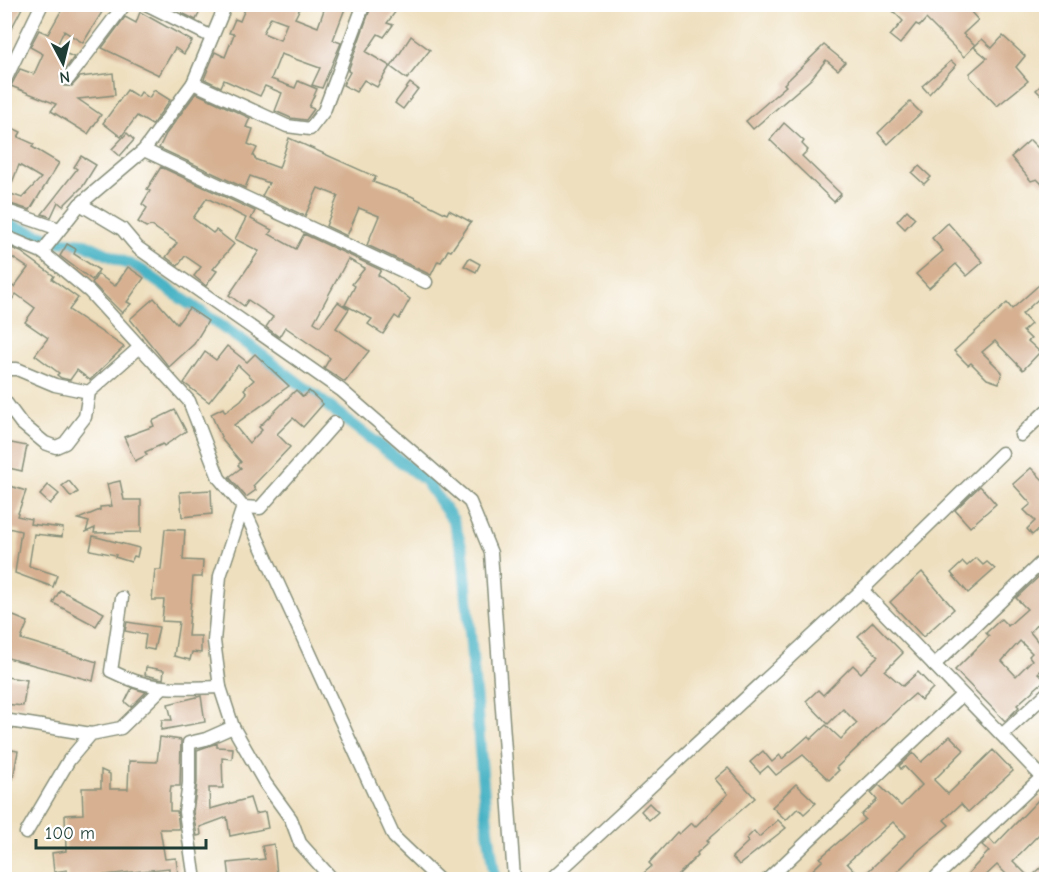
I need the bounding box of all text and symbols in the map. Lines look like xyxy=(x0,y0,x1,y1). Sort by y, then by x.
north arrow xyxy=(33,33,93,93)
text: N xyxy=(58,67,71,86)
scale bar xyxy=(36,812,206,850)
text: 100 m xyxy=(45,823,95,844)

